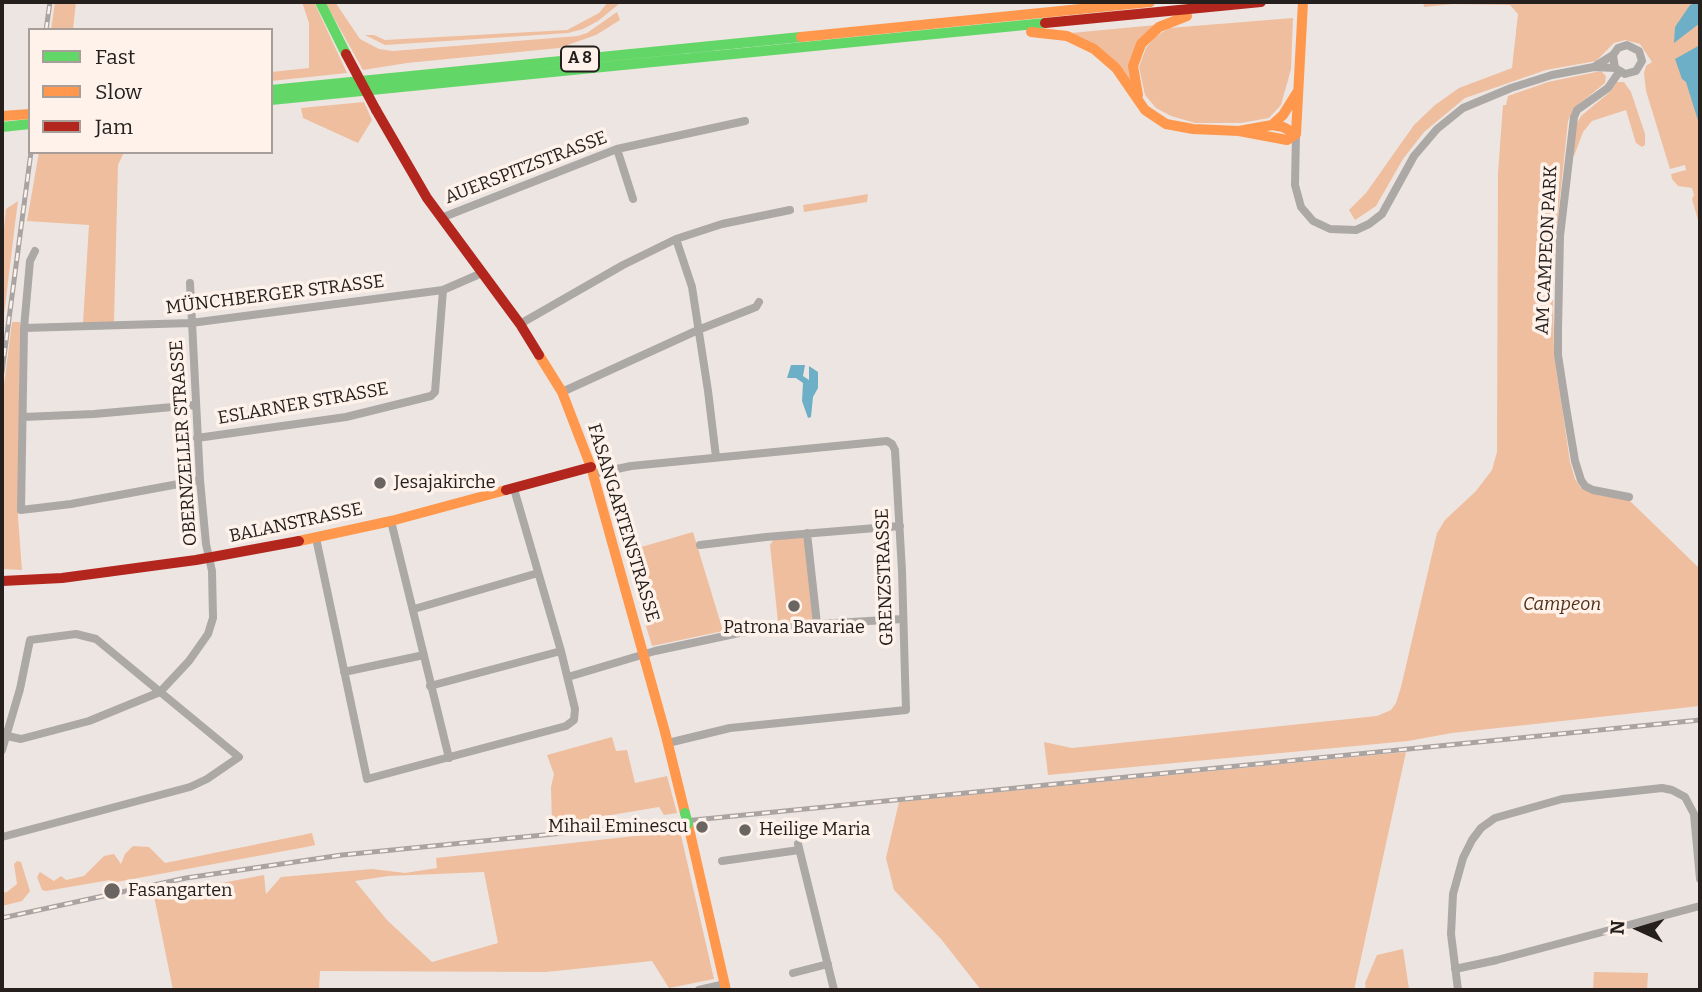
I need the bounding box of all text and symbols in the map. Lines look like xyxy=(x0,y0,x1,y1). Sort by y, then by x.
legend xyxy=(28,28,273,154)
text: Fast xyxy=(95,44,135,70)
road number: A 8 xyxy=(561,46,599,72)
text: Slow xyxy=(95,79,142,105)
text: Jam xyxy=(95,114,133,140)
street label: AUERSPITZSTRASSE xyxy=(442,127,610,209)
street label: AM CAMPEON PARK xyxy=(1532,165,1562,335)
street label: MÜNCHBERGER STRASSE xyxy=(165,271,385,319)
street label: OBERNZELLER STRASSE xyxy=(166,339,202,547)
street label: ESLARNER STRASSE xyxy=(216,378,390,430)
street label: FASANGARTENSTRASSE xyxy=(582,421,664,625)
place label: Jesajakirche xyxy=(394,472,495,494)
marker: Jesajakirche xyxy=(372,475,388,491)
street label: BALANSTRASSE xyxy=(227,498,365,548)
street label: GRENZSTRASSE xyxy=(872,508,898,646)
park label: Campeon xyxy=(1523,594,1601,616)
marker: Patrona Bavariae xyxy=(786,598,802,614)
place label: Patrona Bavariae xyxy=(723,617,865,639)
place label: Mihail Eminescu xyxy=(548,816,688,838)
marker: Mihail Eminescu xyxy=(694,819,710,835)
place label: Heilige Maria xyxy=(759,819,870,841)
marker: Heilige Maria xyxy=(737,822,753,838)
place label: Fasangarten xyxy=(128,880,232,902)
marker: Fasangarten xyxy=(102,881,122,901)
north arrow xyxy=(1604,894,1674,964)
text: N xyxy=(1606,919,1630,936)

